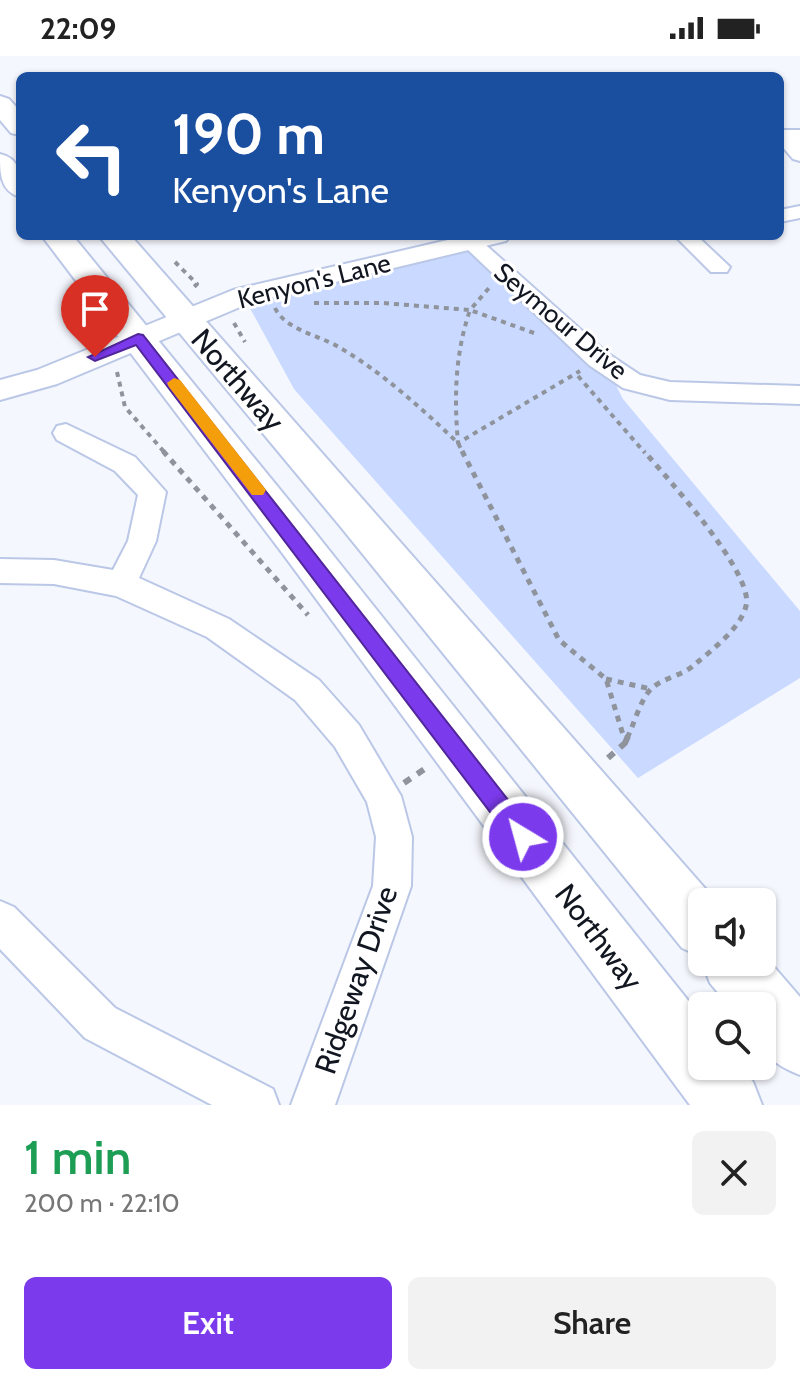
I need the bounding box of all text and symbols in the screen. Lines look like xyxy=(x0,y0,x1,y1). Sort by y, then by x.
text: 22:09 xyxy=(40,10,116,47)
text: 190 m xyxy=(172,100,325,168)
icon: left xyxy=(40,104,144,208)
text: Kenyon's Lane xyxy=(172,168,389,212)
street label: Kenyon's Lane xyxy=(234,247,394,315)
street label: Seymour Drive xyxy=(488,256,634,386)
pin xyxy=(61,275,129,357)
icon: arrive xyxy=(73,287,117,331)
street label: Northway xyxy=(184,321,292,439)
position arrow xyxy=(481,795,565,879)
street label: Northway xyxy=(547,877,651,997)
street label: Ridgeway Drive xyxy=(307,881,405,1079)
map controls xyxy=(688,888,776,1080)
button: sound xyxy=(688,888,776,976)
button: search xyxy=(688,992,776,1080)
text: 1 min xyxy=(24,1128,131,1186)
button: close xyxy=(692,1131,776,1215)
text: 200 m · 22:10 xyxy=(24,1187,180,1219)
button: Exit xyxy=(24,1277,392,1369)
button: Share xyxy=(408,1277,776,1369)

